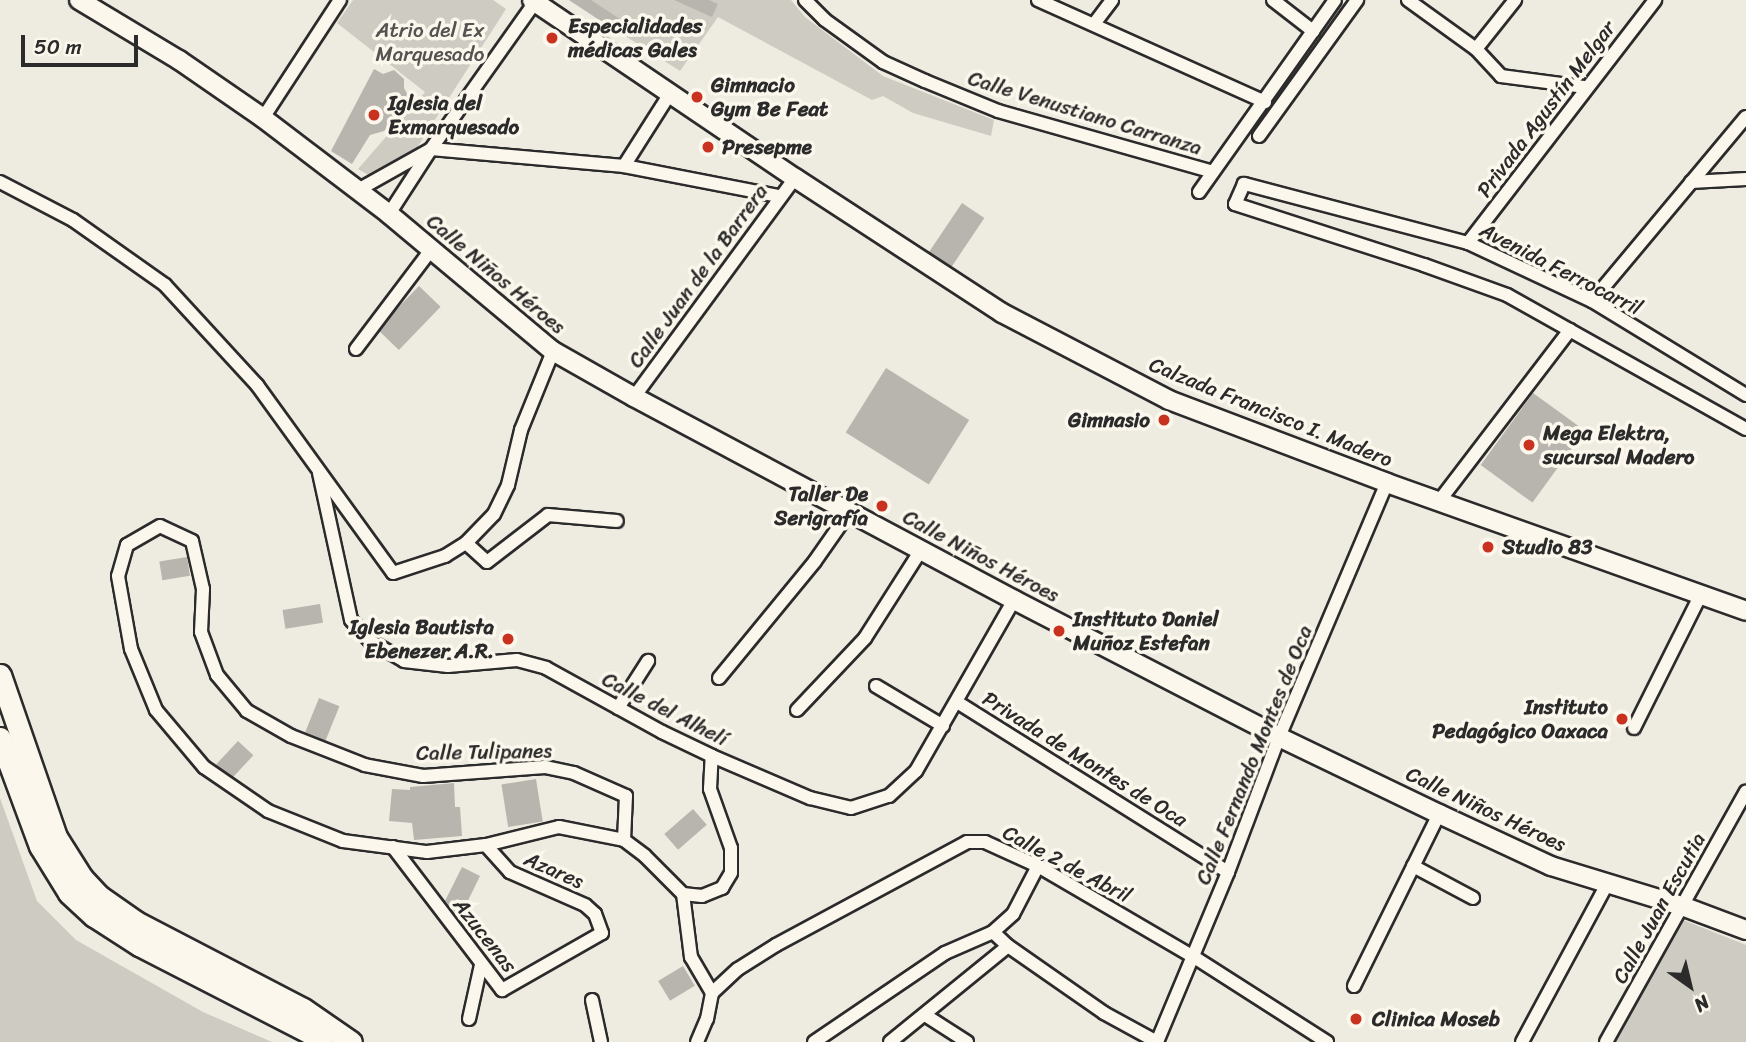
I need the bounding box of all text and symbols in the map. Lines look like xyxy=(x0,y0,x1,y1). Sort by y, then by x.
place label: Especialidades médicas Gales xyxy=(568,13,702,63)
street label: Privada Agustín Melgar xyxy=(1471,16,1621,202)
park label: Atrio del Ex Marquesado xyxy=(375,17,485,67)
scale bar xyxy=(24,21,142,65)
text: 50 m xyxy=(34,28,82,66)
marker: Especialidades médicas Gales xyxy=(542,28,562,48)
street label: Calle Venustiano Carranza xyxy=(966,66,1204,160)
place label: Gimnacio Gym Be Feat xyxy=(711,72,828,122)
marker: Gimnacio Gym Be Feat xyxy=(689,89,705,105)
place label: Iglesia del Exmarquesado xyxy=(388,90,519,140)
marker: Iglesia del Exmarquesado xyxy=(366,107,382,123)
place label: Presepme xyxy=(722,134,812,160)
marker: Presepme xyxy=(700,139,716,155)
street label: Calle Juan de la Barrera xyxy=(623,179,773,373)
street label: Calle Niños Héroes xyxy=(421,208,571,340)
street label: Avenida Ferrocarril xyxy=(1476,217,1646,321)
street label: Calzada Francisco I. Madero xyxy=(1146,352,1396,472)
place label: Gimnasio xyxy=(1068,407,1150,433)
marker: Gimnasio xyxy=(1156,412,1172,428)
place label: Mega Elektra, sucursal Madero xyxy=(1543,420,1694,470)
marker: Mega Elektra, sucursal Madero xyxy=(1521,437,1537,453)
place label: Taller De Serigrafía xyxy=(774,481,868,531)
marker: Taller De Serigrafía xyxy=(874,498,890,514)
street label: Calle Niños Héroes xyxy=(898,504,1064,608)
place label: Studio 83 xyxy=(1502,534,1593,560)
marker: Studio 83 xyxy=(1480,539,1496,555)
place label: Instituto Daniel Muñoz Estefan xyxy=(1073,606,1218,656)
place label: Iglesia Bautista Ebenezer A.R. xyxy=(349,614,494,664)
street label: Calle Fernando Montes de Oca xyxy=(1190,621,1318,889)
marker: Instituto Daniel Muñoz Estefan xyxy=(1051,623,1067,639)
marker: Iglesia Bautista Ebenezer A.R. xyxy=(500,631,516,647)
street label: Calle del Alhelí xyxy=(598,666,732,752)
street label: Privada de Montes de Oca xyxy=(978,686,1192,832)
place label: Instituto Pedagógico Oaxaca xyxy=(1432,694,1608,744)
marker: Instituto Pedagógico Oaxaca xyxy=(1614,711,1630,727)
street label: Calle Tulipanes xyxy=(415,738,553,766)
street label: Calle Niños Héroes xyxy=(1402,761,1570,857)
street label: Calle 2 de Abril xyxy=(998,819,1136,909)
street label: Calle Juan Escutia xyxy=(1607,828,1711,988)
street label: Azares xyxy=(520,846,588,894)
street label: Azucenas xyxy=(448,893,522,977)
north arrow xyxy=(1655,951,1725,1021)
text: N xyxy=(1687,986,1717,1021)
place label: Clinica Moseb xyxy=(1372,1006,1500,1032)
marker: Clinica Moseb xyxy=(1346,1009,1366,1029)

